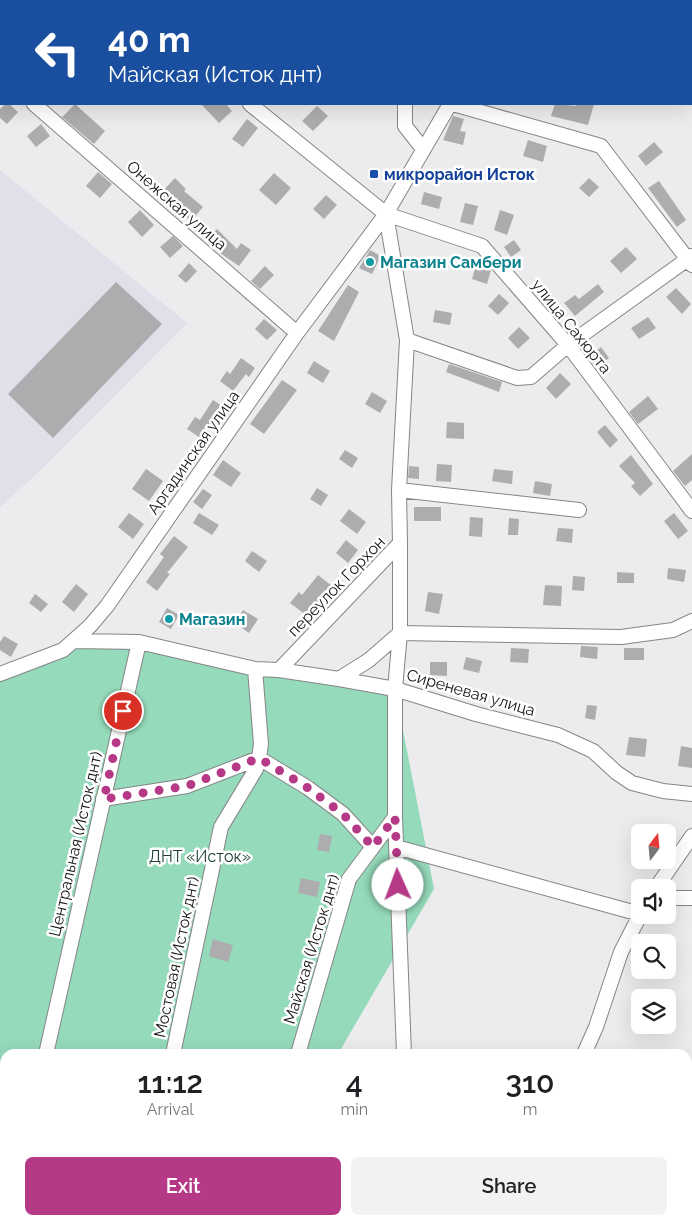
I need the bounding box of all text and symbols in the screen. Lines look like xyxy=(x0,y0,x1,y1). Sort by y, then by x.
text: 40 m xyxy=(108,19,190,60)
icon: left xyxy=(25,20,90,85)
text: Майская (Исток днт) xyxy=(108,61,322,87)
street label: Онежская улица xyxy=(123,157,231,254)
place label: микрорайон Исток xyxy=(384,165,535,184)
marker: микрорайон Исток xyxy=(368,168,380,180)
place label: Магазин Самбери xyxy=(380,253,521,272)
marker: Магазин Самбери xyxy=(364,256,376,268)
street label: улица Сахюрта xyxy=(528,275,615,377)
street label: Аргадинская улица xyxy=(143,387,243,518)
street label: переулок Горхон xyxy=(284,532,389,640)
place label: Магазин xyxy=(179,610,245,629)
marker: Магазин xyxy=(163,613,175,625)
street label: Сиреневая улица xyxy=(404,665,537,720)
pin xyxy=(102,690,144,732)
icon: arrive xyxy=(109,697,137,725)
street label: Центральная (Исток днт) xyxy=(45,750,106,938)
north arrow xyxy=(631,824,676,869)
map controls xyxy=(631,824,676,1034)
park label: ДНТ «Исток» xyxy=(149,847,251,866)
position arrow xyxy=(371,858,423,910)
street label: Майская (Исток днт) xyxy=(280,872,343,1026)
street label: Мостовая (Исток днт) xyxy=(150,875,203,1039)
button: sound xyxy=(631,879,676,924)
button: search xyxy=(631,934,676,979)
button: layers xyxy=(631,989,676,1034)
text: 11:12 xyxy=(137,1065,203,1100)
text: 4 xyxy=(346,1065,363,1100)
text: 310 xyxy=(506,1065,555,1100)
text: Arrival xyxy=(147,1100,194,1119)
text: min xyxy=(341,1100,368,1119)
text: m xyxy=(523,1100,537,1119)
button: Exit xyxy=(25,1157,341,1215)
button: Share xyxy=(351,1157,667,1215)

